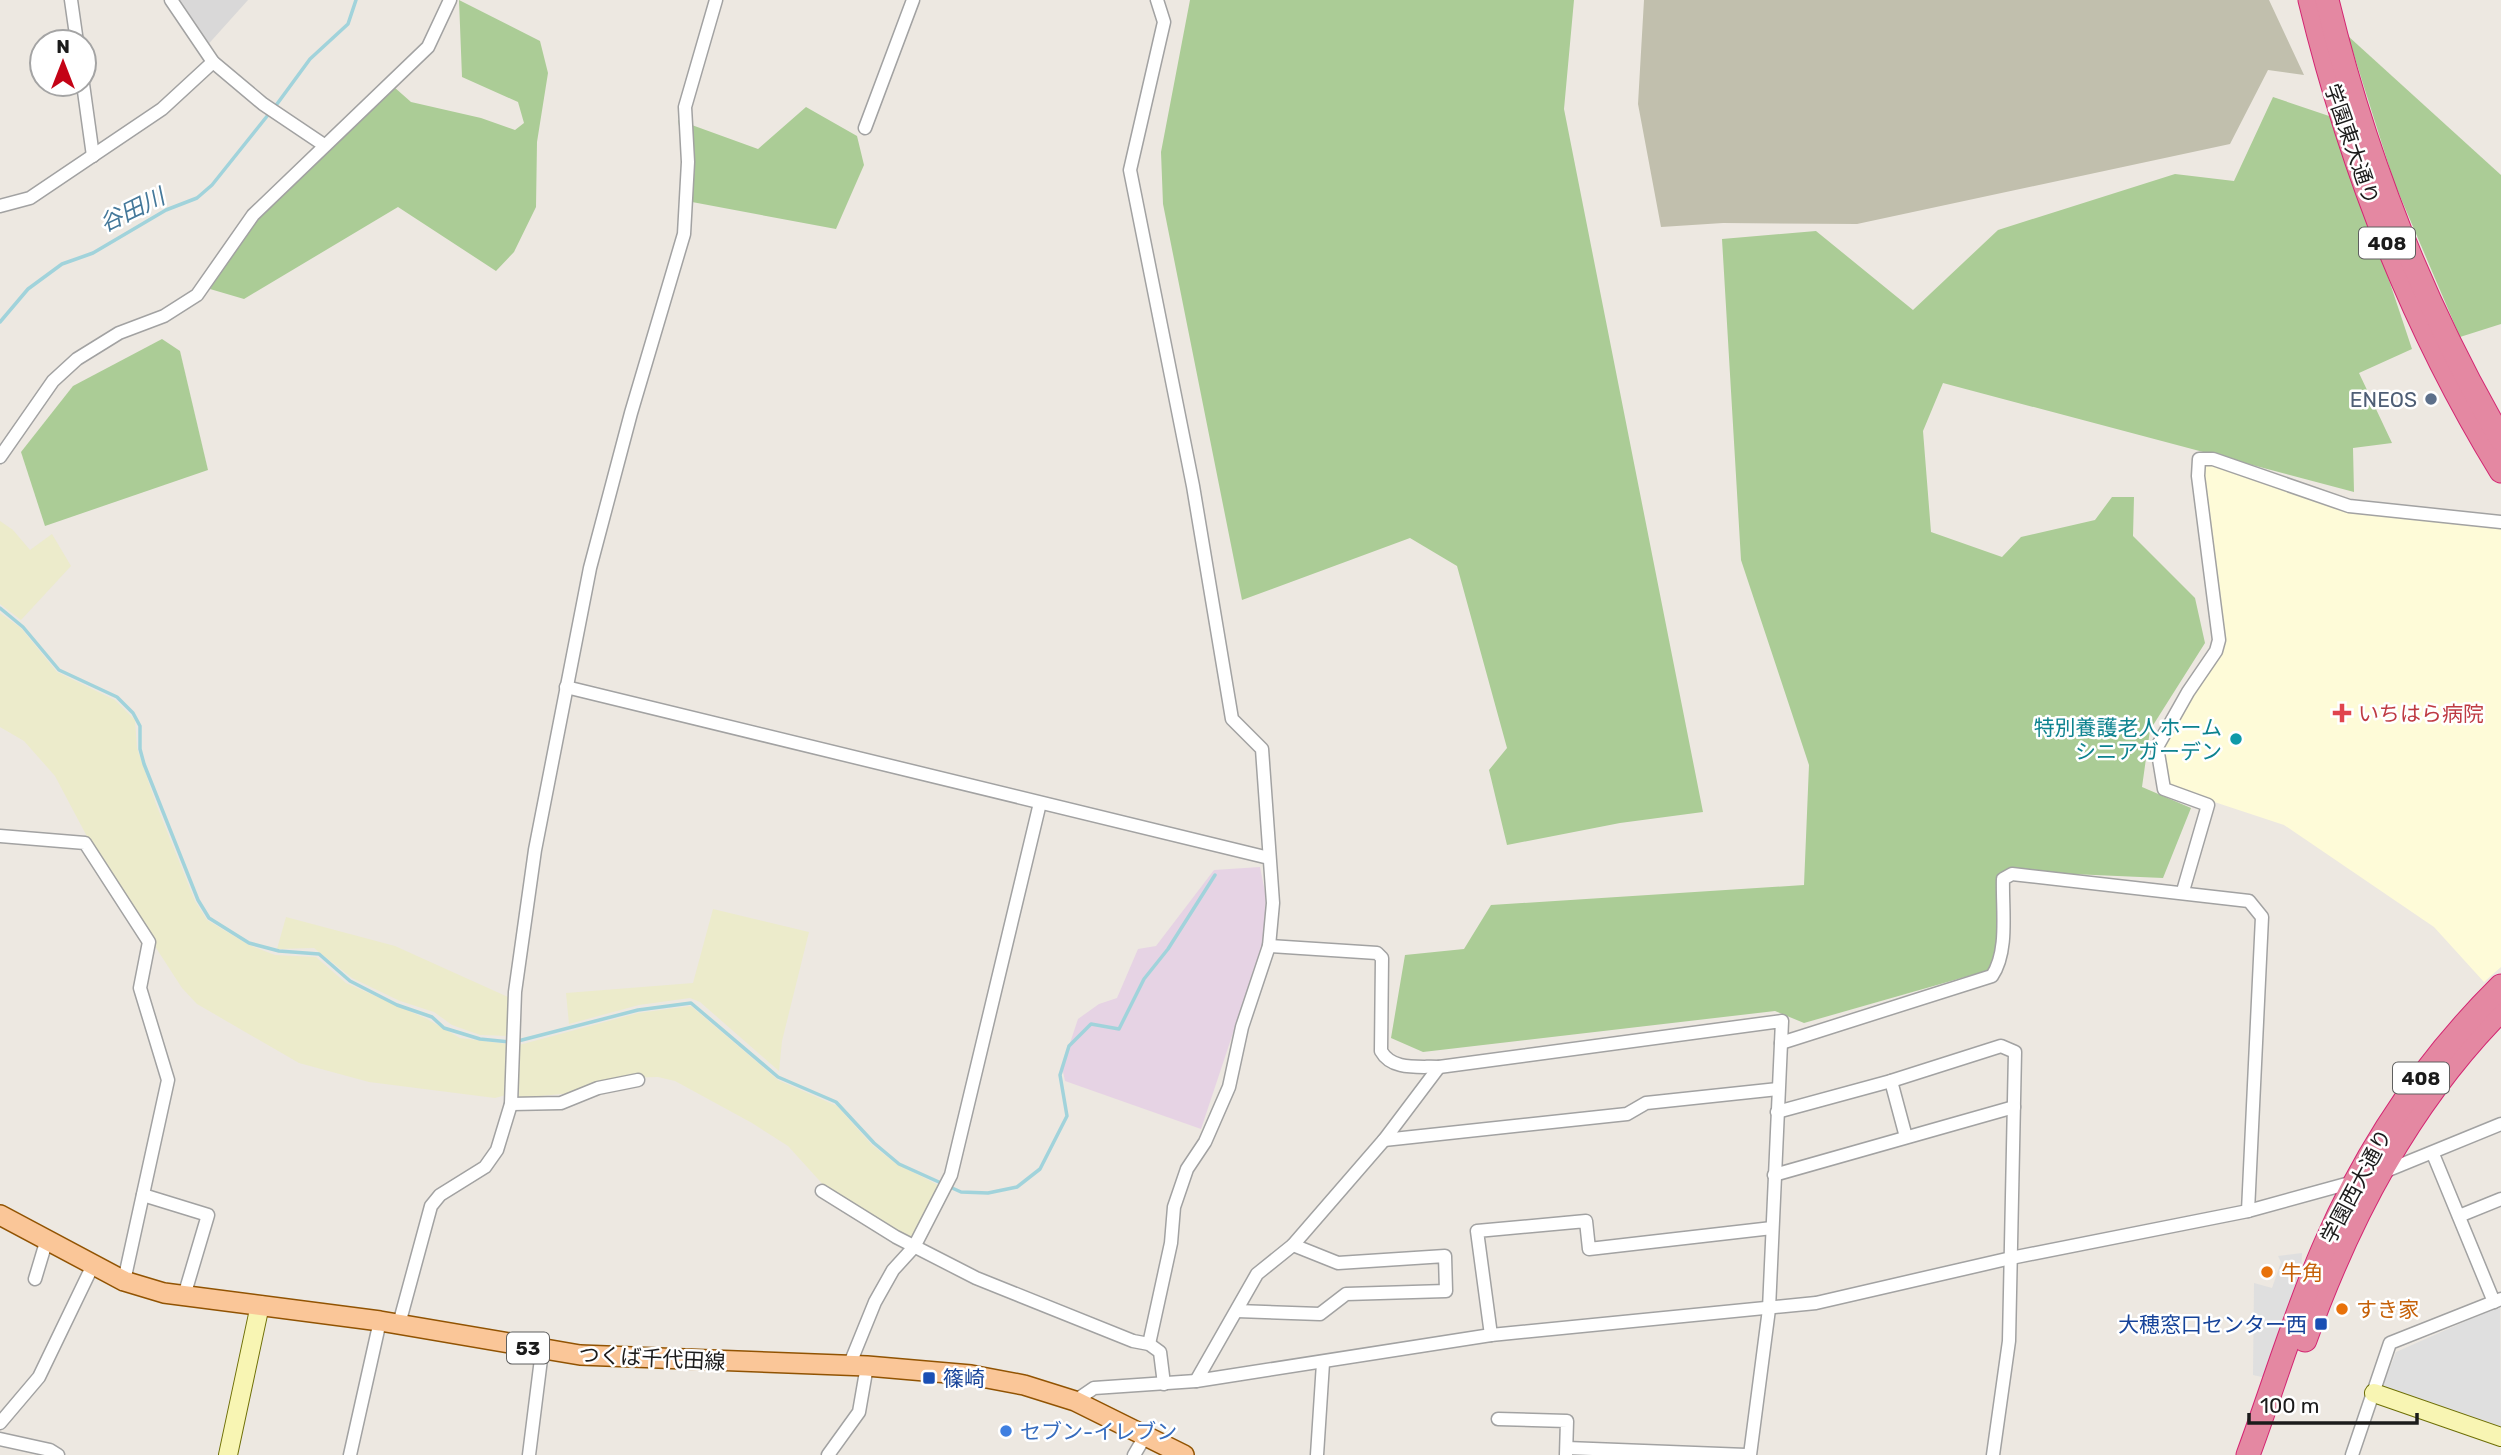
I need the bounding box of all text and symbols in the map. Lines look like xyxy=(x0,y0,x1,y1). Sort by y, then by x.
north arrow xyxy=(28,28,98,98)
text: N xyxy=(56,35,70,58)
street label: 学園東大通り xyxy=(2320,80,2384,208)
water label: 谷田川 xyxy=(95,181,172,238)
road number: 408 xyxy=(2359,228,2415,258)
place label: ENEOS xyxy=(2350,387,2417,412)
marker: ENEOS xyxy=(2423,391,2439,407)
place label: いちはら病院 xyxy=(2358,701,2484,726)
marker: いちはら病院 xyxy=(2332,703,2352,723)
place label: 特別養護老人ホーム シニアガーデン xyxy=(2034,715,2222,764)
marker: 特別養護老人ホーム シニアガーデン xyxy=(2228,731,2244,747)
road number: 408 xyxy=(2393,1062,2449,1094)
street label: 学園西大通り xyxy=(2315,1125,2397,1247)
place label: 牛角 xyxy=(2281,1260,2323,1285)
marker: 牛角 xyxy=(2259,1264,2275,1280)
place label: すき家 xyxy=(2356,1297,2419,1322)
marker: すき家 xyxy=(2334,1301,2350,1317)
place label: 大穂窓口センター西 xyxy=(2118,1312,2307,1337)
marker: 大穂窓口センター西 xyxy=(2313,1316,2329,1332)
road number: 53 xyxy=(507,1332,549,1364)
street label: つくば千代田線 xyxy=(578,1342,726,1374)
place label: 篠崎 xyxy=(943,1366,985,1391)
marker: 篠崎 xyxy=(921,1370,937,1386)
scale bar xyxy=(2249,1382,2417,1426)
text: 100 m xyxy=(2260,1393,2319,1418)
place label: セブン-イレブン xyxy=(1020,1419,1177,1444)
marker: セブン-イレブン xyxy=(998,1423,1014,1439)

